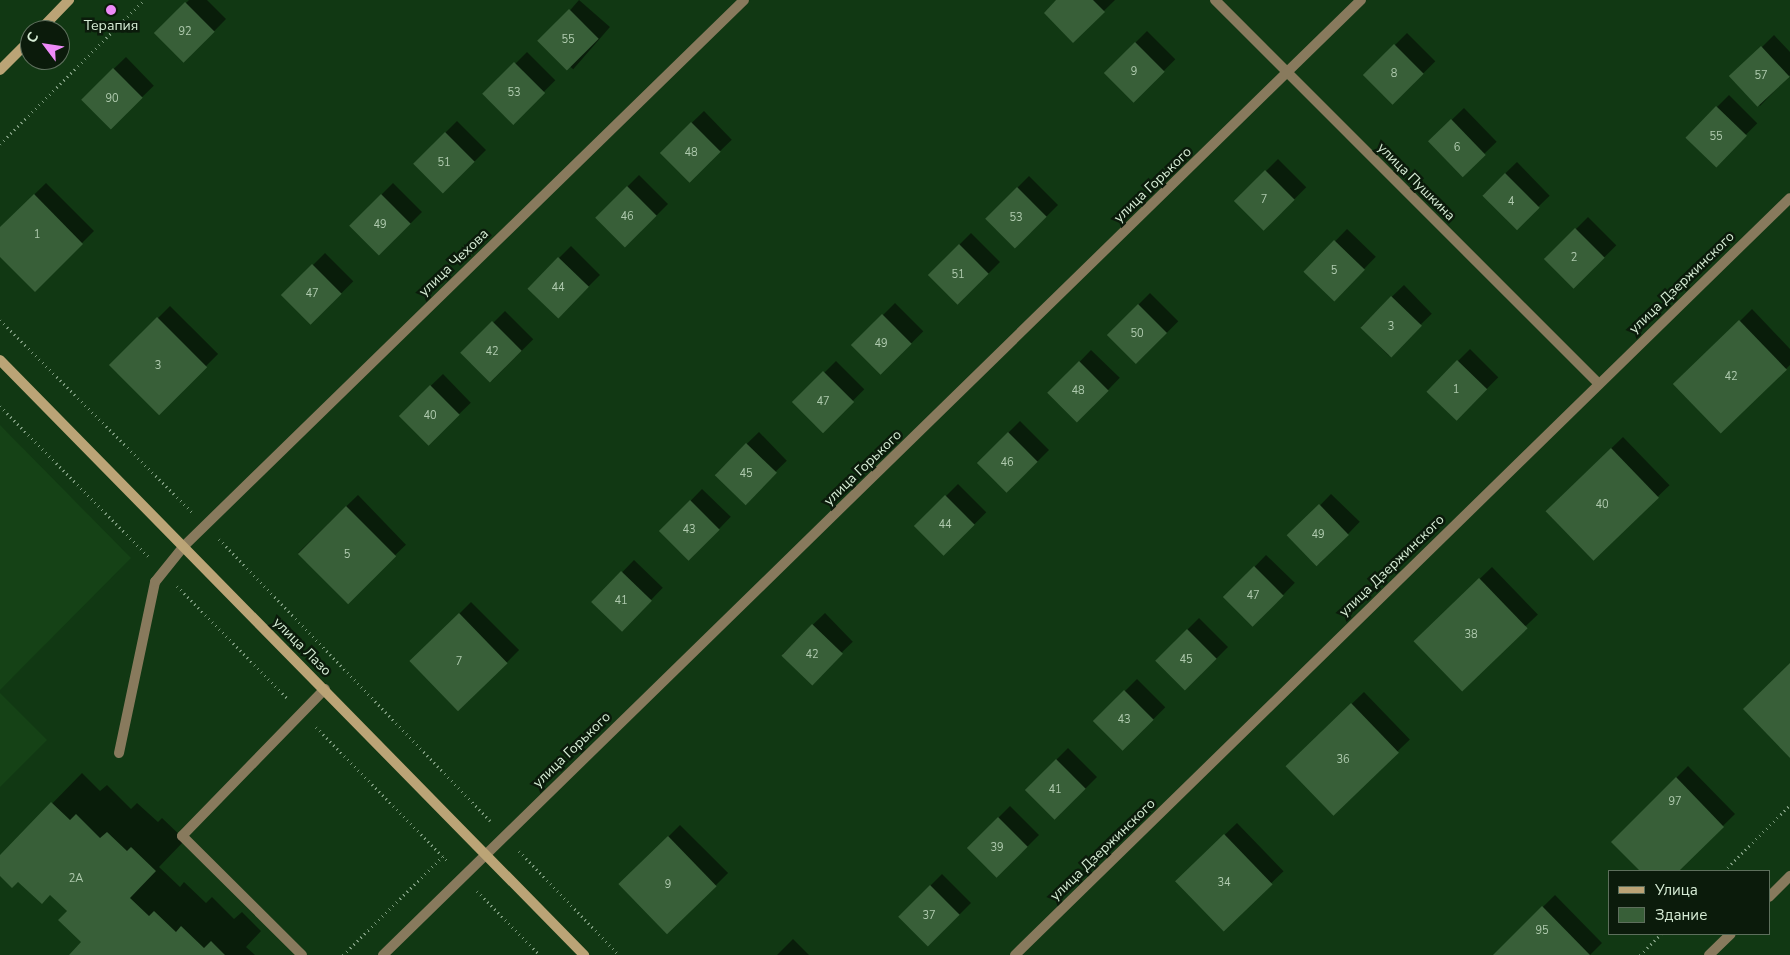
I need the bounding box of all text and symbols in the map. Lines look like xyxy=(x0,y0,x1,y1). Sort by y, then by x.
marker: Терапия xyxy=(105,4,117,16)
place label: Терапия xyxy=(84,18,138,34)
north arrow xyxy=(20,20,70,70)
house number: 92 xyxy=(178,25,192,39)
text: С xyxy=(22,29,43,47)
house number: 55 xyxy=(561,33,575,47)
house number: 9 xyxy=(1131,65,1137,79)
house number: 8 xyxy=(1391,67,1397,81)
house number: 57 xyxy=(1754,69,1768,83)
house number: 53 xyxy=(507,86,521,100)
house number: 90 xyxy=(105,92,119,106)
house number: 55 xyxy=(1709,130,1723,144)
street label: улица Пушкина xyxy=(1374,140,1458,224)
house number: 6 xyxy=(1454,141,1460,155)
street label: улица Горького xyxy=(1111,144,1195,226)
house number: 48 xyxy=(684,146,698,160)
house number: 51 xyxy=(437,156,451,170)
house number: 7 xyxy=(1261,193,1267,207)
house number: 4 xyxy=(1508,195,1514,209)
house number: 46 xyxy=(620,210,634,224)
house number: 53 xyxy=(1009,211,1023,225)
house number: 49 xyxy=(373,218,387,232)
street label: улица Чехова xyxy=(416,226,492,300)
house number: 1 xyxy=(34,228,40,242)
street label: улица Дзержинского xyxy=(1626,228,1738,338)
house number: 2 xyxy=(1571,251,1577,265)
house number: 5 xyxy=(1331,264,1337,278)
house number: 51 xyxy=(951,268,965,282)
house number: 44 xyxy=(551,281,565,295)
house number: 47 xyxy=(305,287,319,301)
house number: 3 xyxy=(1388,320,1394,334)
house number: 50 xyxy=(1130,327,1144,341)
house number: 49 xyxy=(874,337,888,351)
house number: 42 xyxy=(485,345,499,359)
house number: 3 xyxy=(155,359,161,373)
house number: 42 xyxy=(1724,370,1738,384)
house number: 1 xyxy=(1453,383,1459,397)
house number: 48 xyxy=(1071,384,1085,398)
house number: 47 xyxy=(816,395,830,409)
house number: 40 xyxy=(423,409,437,423)
street label: улица Горького xyxy=(821,427,905,509)
house number: 46 xyxy=(1000,456,1014,470)
house number: 45 xyxy=(739,467,753,481)
house number: 40 xyxy=(1595,498,1609,512)
street label: улица Дзержинского xyxy=(1336,511,1448,621)
house number: 44 xyxy=(938,518,952,532)
house number: 43 xyxy=(682,523,696,537)
house number: 49 xyxy=(1311,528,1325,542)
house number: 5 xyxy=(344,548,350,562)
house number: 47 xyxy=(1246,589,1260,603)
house number: 41 xyxy=(614,594,628,608)
street label: улица Лазо xyxy=(269,614,335,680)
house number: 38 xyxy=(1464,628,1478,642)
house number: 42 xyxy=(805,648,819,662)
house number: 45 xyxy=(1179,653,1193,667)
house number: 7 xyxy=(456,655,462,669)
street label: улица Горького xyxy=(530,709,614,791)
house number: 43 xyxy=(1117,713,1131,727)
house number: 36 xyxy=(1336,753,1350,767)
house number: 41 xyxy=(1048,783,1062,797)
street label: улица Дзержинского xyxy=(1047,795,1159,905)
house number: 97 xyxy=(1668,795,1682,809)
house number: 39 xyxy=(990,841,1004,855)
legend xyxy=(1608,870,1770,935)
house number: 2А xyxy=(69,872,83,886)
house number: 34 xyxy=(1217,876,1231,890)
house number: 9 xyxy=(665,878,671,892)
text: Улица xyxy=(1655,880,1698,900)
text: Здание xyxy=(1655,905,1707,925)
house number: 37 xyxy=(922,909,936,923)
house number: 95 xyxy=(1535,924,1549,938)

